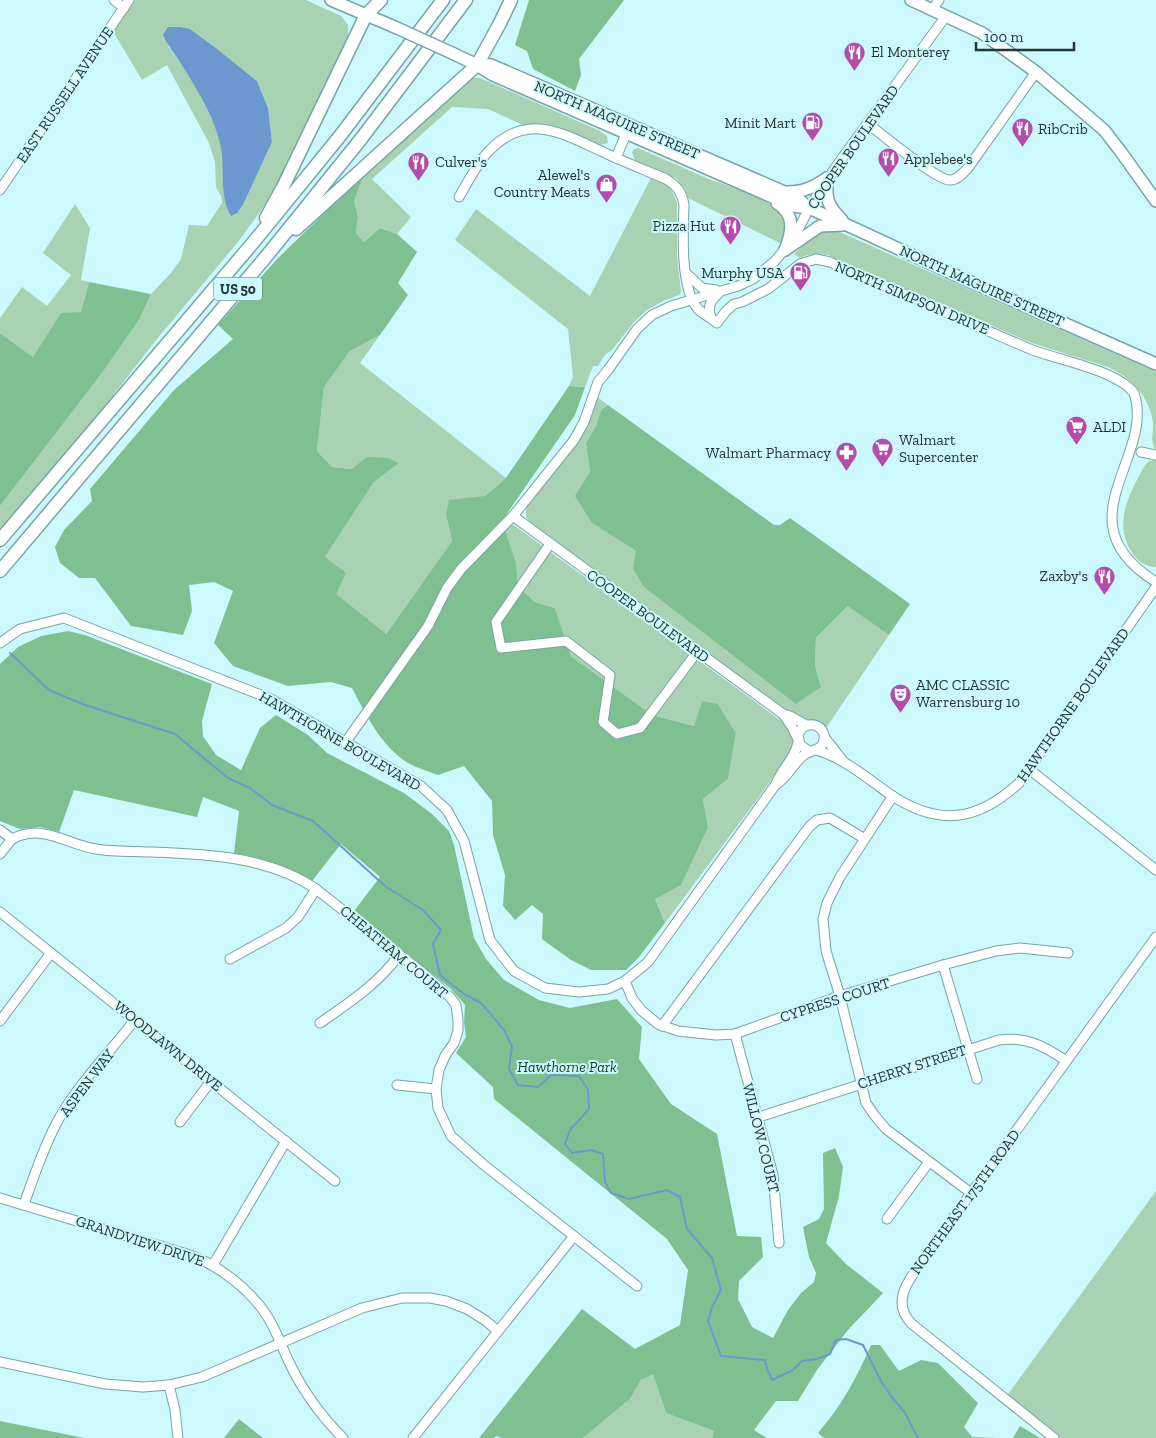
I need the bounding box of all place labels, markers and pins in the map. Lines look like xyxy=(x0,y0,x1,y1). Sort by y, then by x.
restaurant icon: El Monterey xyxy=(843,40,867,71)
place label: El Monterey xyxy=(871,43,950,61)
fuel station icon: Minit Mart xyxy=(800,111,824,142)
place label: Minit Mart xyxy=(725,114,796,132)
restaurant icon: RibCrib xyxy=(1010,117,1034,148)
place label: RibCrib xyxy=(1038,120,1088,138)
restaurant icon: Applebee's xyxy=(876,147,900,178)
restaurant icon: Culver's xyxy=(407,150,431,181)
place label: Applebee's xyxy=(904,150,973,168)
place label: Culver's xyxy=(435,153,487,171)
place label: Alewel's Country Meats xyxy=(494,166,590,201)
shop icon: Alewel's Country Meats xyxy=(594,172,618,203)
restaurant icon: Pizza Hut xyxy=(719,214,743,245)
place label: Pizza Hut xyxy=(653,217,715,235)
fuel station icon: Murphy USA xyxy=(788,261,812,292)
place label: Murphy USA xyxy=(701,264,784,282)
supermarket icon: ALDI xyxy=(1065,415,1089,446)
place label: ALDI xyxy=(1093,418,1126,436)
place label: Walmart Supercenter xyxy=(899,431,979,466)
supermarket icon: Walmart Supercenter xyxy=(871,437,895,468)
pharmacy icon: Walmart Pharmacy xyxy=(835,441,859,472)
place label: Walmart Pharmacy xyxy=(706,444,831,462)
restaurant icon: Zaxby's xyxy=(1092,564,1116,595)
place label: Zaxby's xyxy=(1040,567,1088,585)
place label: AMC CLASSIC Warrensburg 10 xyxy=(916,676,1020,711)
theatre icon: AMC CLASSIC Warrensburg 10 xyxy=(888,682,912,713)

